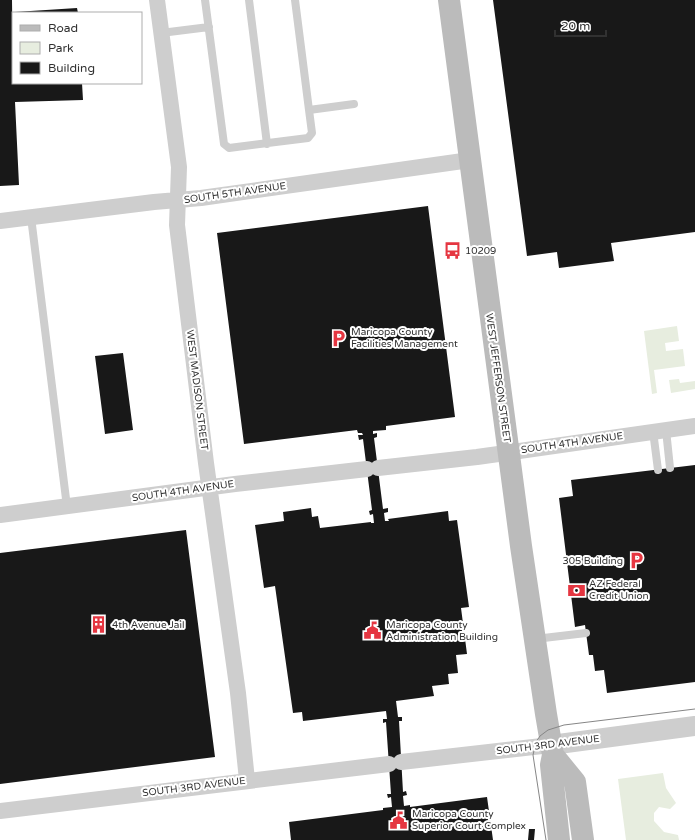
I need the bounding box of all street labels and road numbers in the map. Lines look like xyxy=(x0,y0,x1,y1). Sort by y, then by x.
street label: SOUTH 5TH AVENUE xyxy=(183,180,287,206)
street label: WEST JEFFERSON STREET xyxy=(483,313,513,443)
street label: WEST MADISON STREET xyxy=(184,329,210,451)
street label: SOUTH 4TH AVENUE xyxy=(520,430,624,456)
street label: SOUTH 4TH AVENUE xyxy=(131,478,235,504)
street label: SOUTH 3RD AVENUE xyxy=(496,733,600,757)
street label: SOUTH 3RD AVENUE xyxy=(142,775,246,799)

